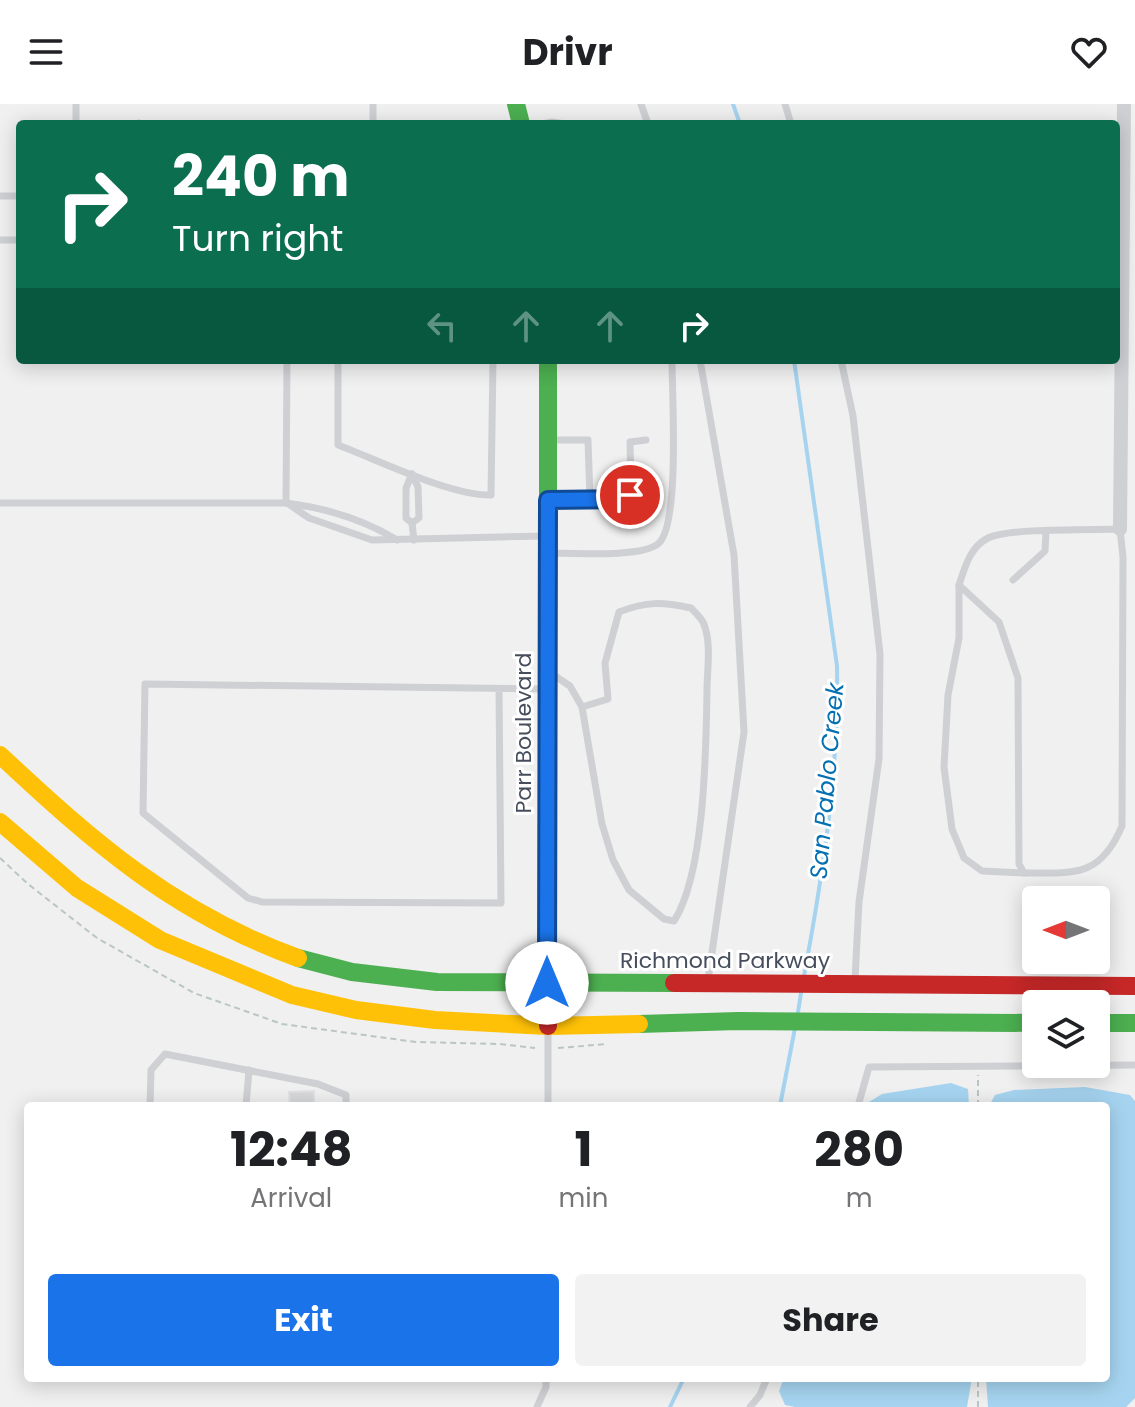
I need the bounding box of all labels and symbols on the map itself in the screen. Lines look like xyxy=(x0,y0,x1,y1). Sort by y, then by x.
pin xyxy=(596,461,664,529)
street label: Parr Boulevard xyxy=(508,653,539,813)
water label: San Pablo Creek xyxy=(801,680,852,881)
north arrow xyxy=(1022,886,1110,974)
position arrow xyxy=(505,941,589,1025)
street label: Richmond Parkway xyxy=(620,945,831,976)

